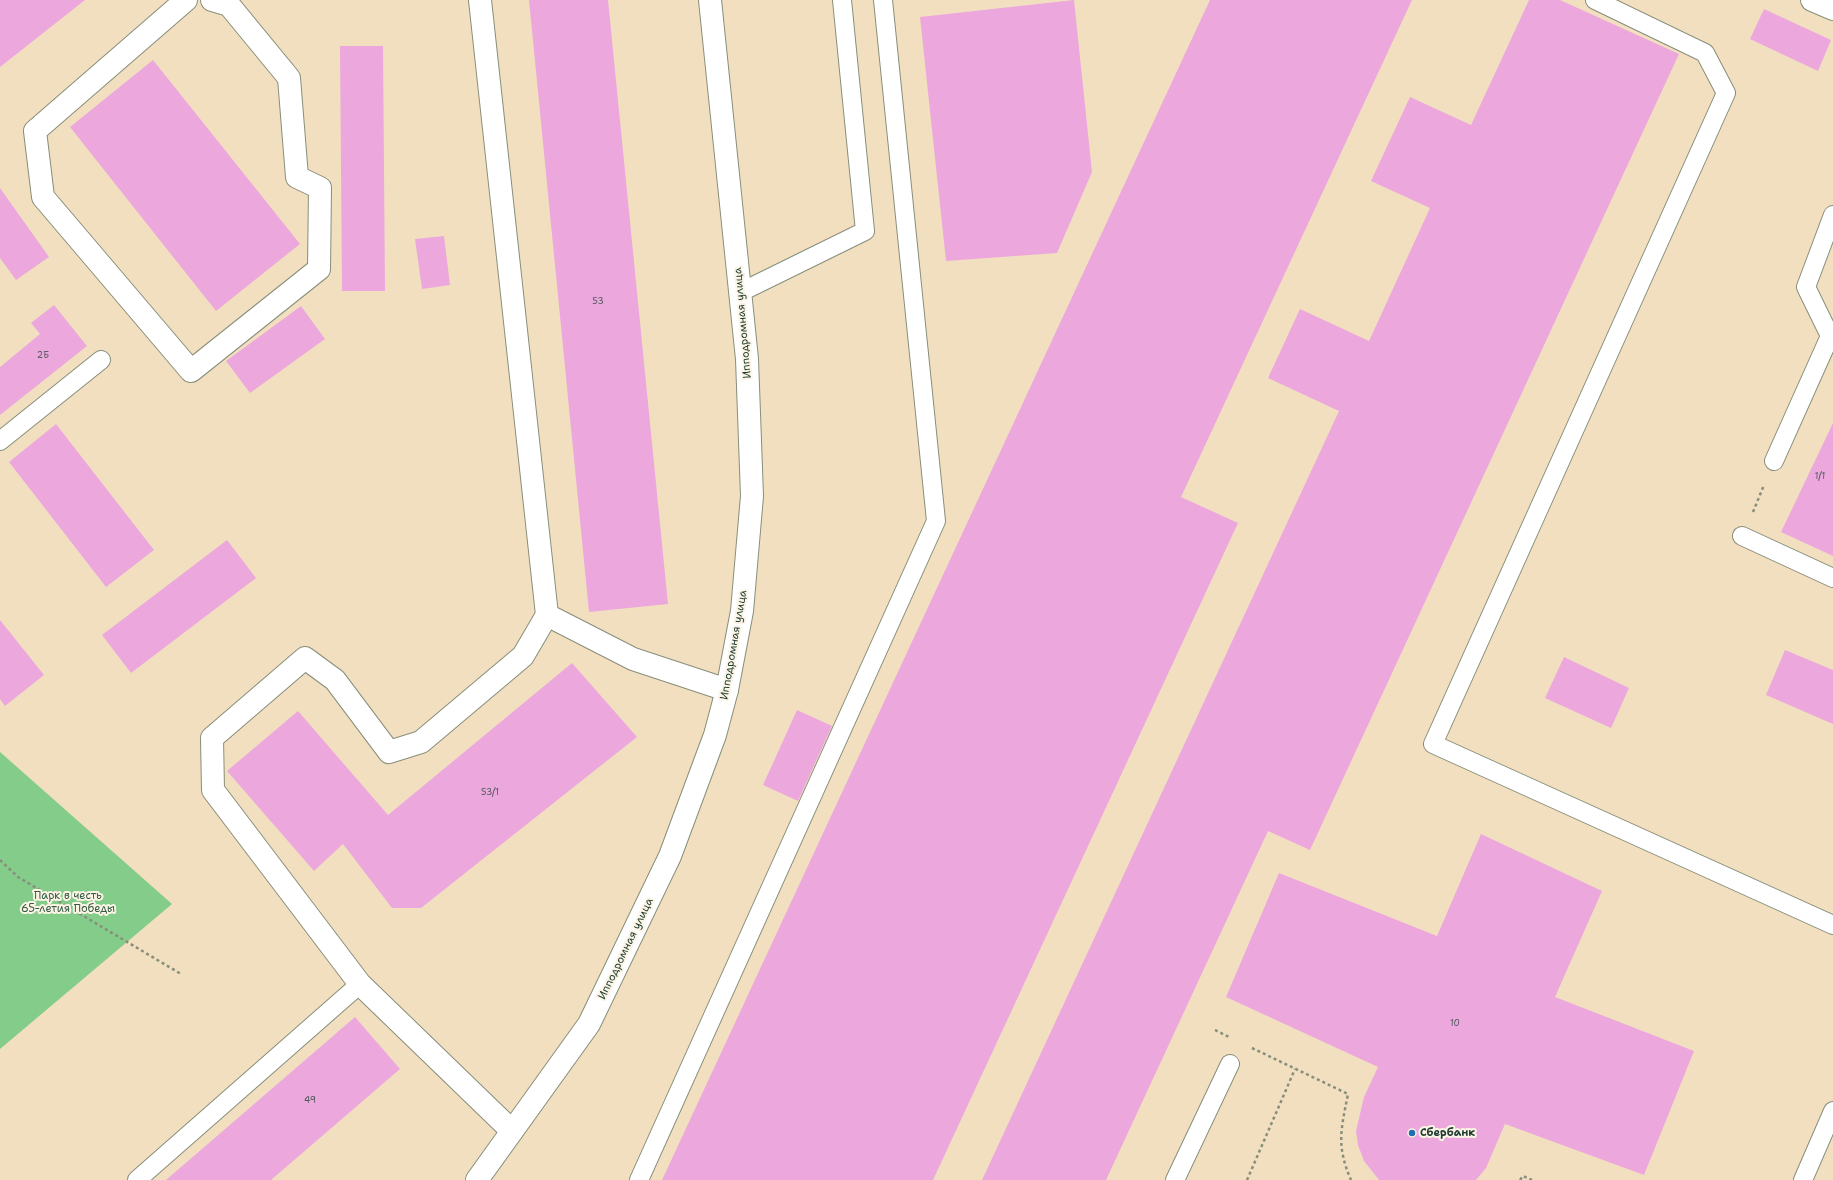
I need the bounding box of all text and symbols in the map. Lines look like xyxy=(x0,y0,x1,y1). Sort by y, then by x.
street label: Ипподромная улица xyxy=(732,267,754,379)
house number: 53 xyxy=(592,297,604,307)
house number: 2Б xyxy=(37,351,49,361)
house number: 1/1 xyxy=(1815,472,1825,482)
street label: Ипподромная улица xyxy=(718,589,750,701)
house number: 53/1 xyxy=(481,788,499,798)
park label: Парк в честь 65-летия Победы xyxy=(21,889,115,915)
street label: Ипподромная улица xyxy=(596,896,656,1002)
house number: 10 xyxy=(1450,1019,1460,1029)
house number: 49 xyxy=(304,1096,316,1106)
place label: Сбербанк xyxy=(1420,1126,1475,1140)
marker: Сбербанк xyxy=(1407,1128,1417,1138)

